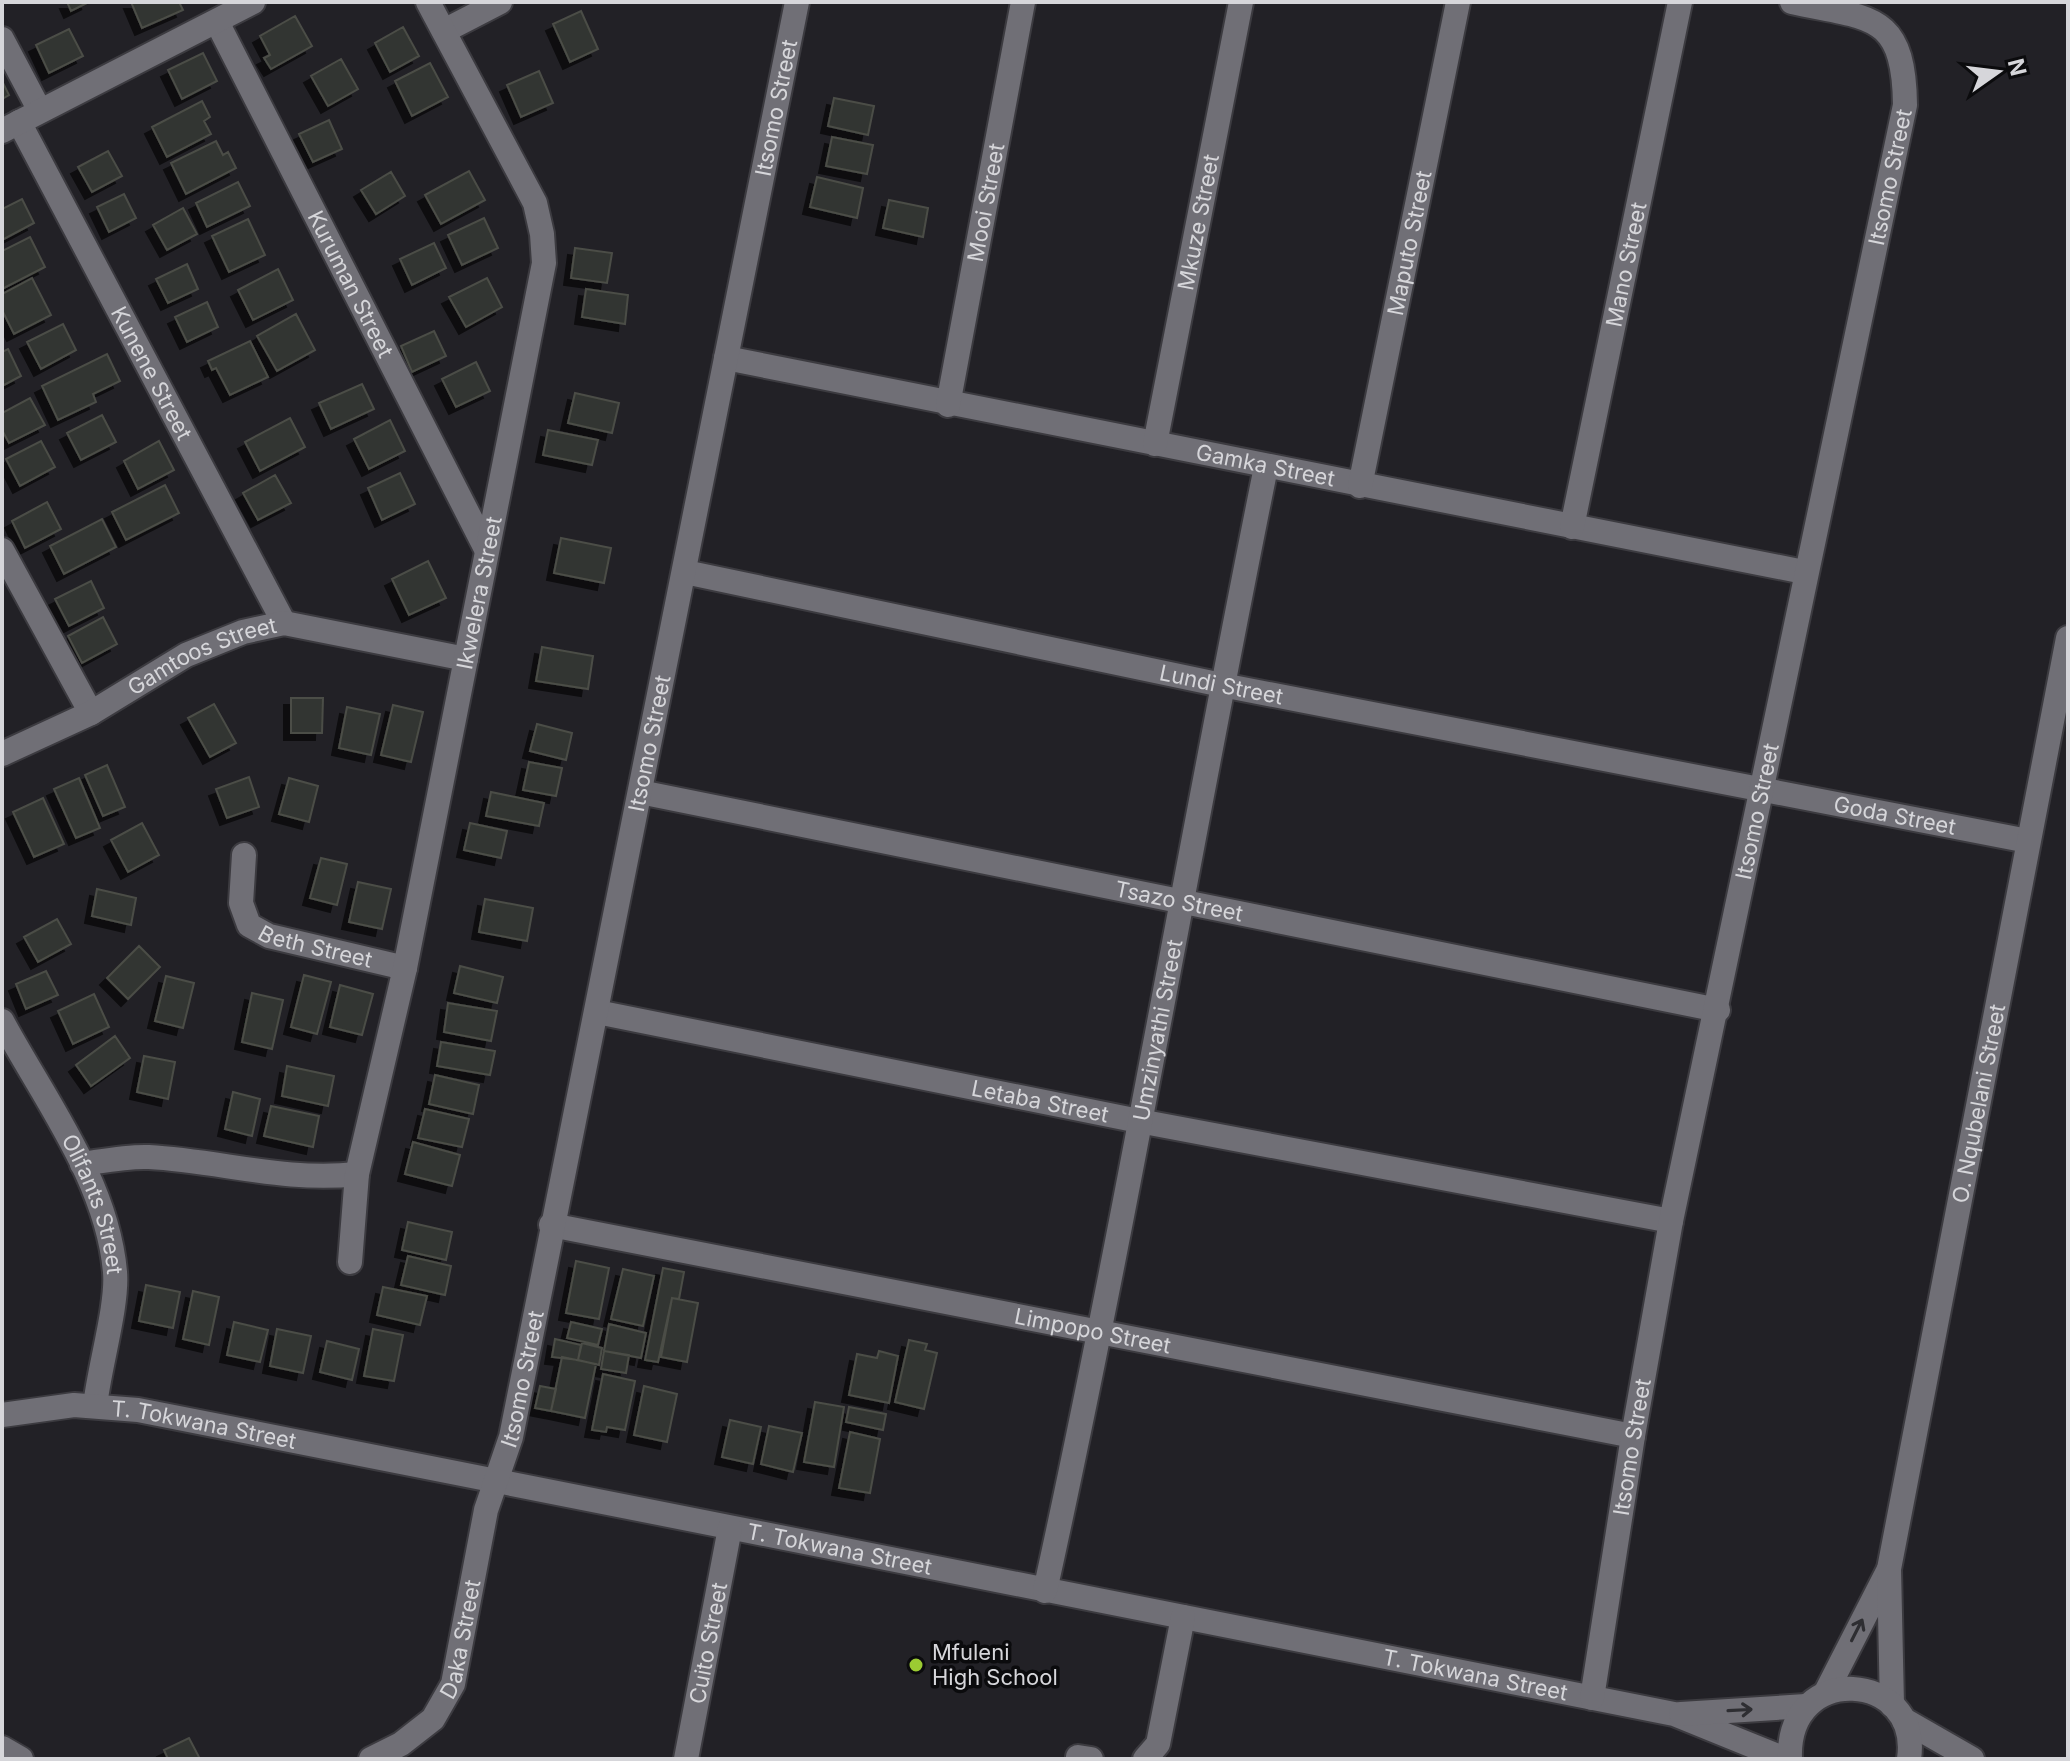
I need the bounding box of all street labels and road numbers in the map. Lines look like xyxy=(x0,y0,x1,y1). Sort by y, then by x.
street label: Itsomo Street xyxy=(750,37,802,178)
street label: Itsomo Street xyxy=(1863,107,1917,248)
street label: Mooi Street xyxy=(962,141,1009,264)
street label: Mkuze Street xyxy=(1172,152,1224,292)
street label: Maputo Street xyxy=(1382,168,1437,318)
street label: Mano Street xyxy=(1600,200,1652,329)
street label: Kuruman Street xyxy=(302,206,399,362)
street label: Kunene Street xyxy=(106,302,198,444)
street label: Gamka Street xyxy=(1194,439,1337,492)
street label: Ikwelera Street xyxy=(451,514,507,672)
street label: Gamtoos Street xyxy=(123,612,279,700)
street label: Lundi Street xyxy=(1157,659,1285,710)
street label: Itsomo Street xyxy=(623,673,676,814)
street label: Itsomo Street xyxy=(1730,741,1784,882)
street label: Goda Street xyxy=(1832,791,1958,840)
street label: Tsazo Street xyxy=(1113,875,1245,927)
street label: Beth Street xyxy=(254,920,375,973)
street label: Umzinyathi Street xyxy=(1128,937,1187,1123)
street label: O. Nqubelani Street xyxy=(1947,1002,2010,1205)
street label: Letaba Street xyxy=(969,1075,1111,1128)
street label: Olifants Street xyxy=(57,1129,128,1275)
street label: Limpopo Street xyxy=(1012,1303,1173,1359)
street label: Itsomo Street xyxy=(495,1308,549,1451)
street label: Itsomo Street xyxy=(1608,1376,1656,1518)
street label: T. Tokwana Street xyxy=(110,1395,298,1454)
street label: T. Tokwana Street xyxy=(745,1518,934,1580)
street label: Daka Street xyxy=(434,1577,486,1703)
street label: Cuito Street xyxy=(684,1580,732,1706)
street label: T. Tokwana Street xyxy=(1381,1644,1570,1706)

